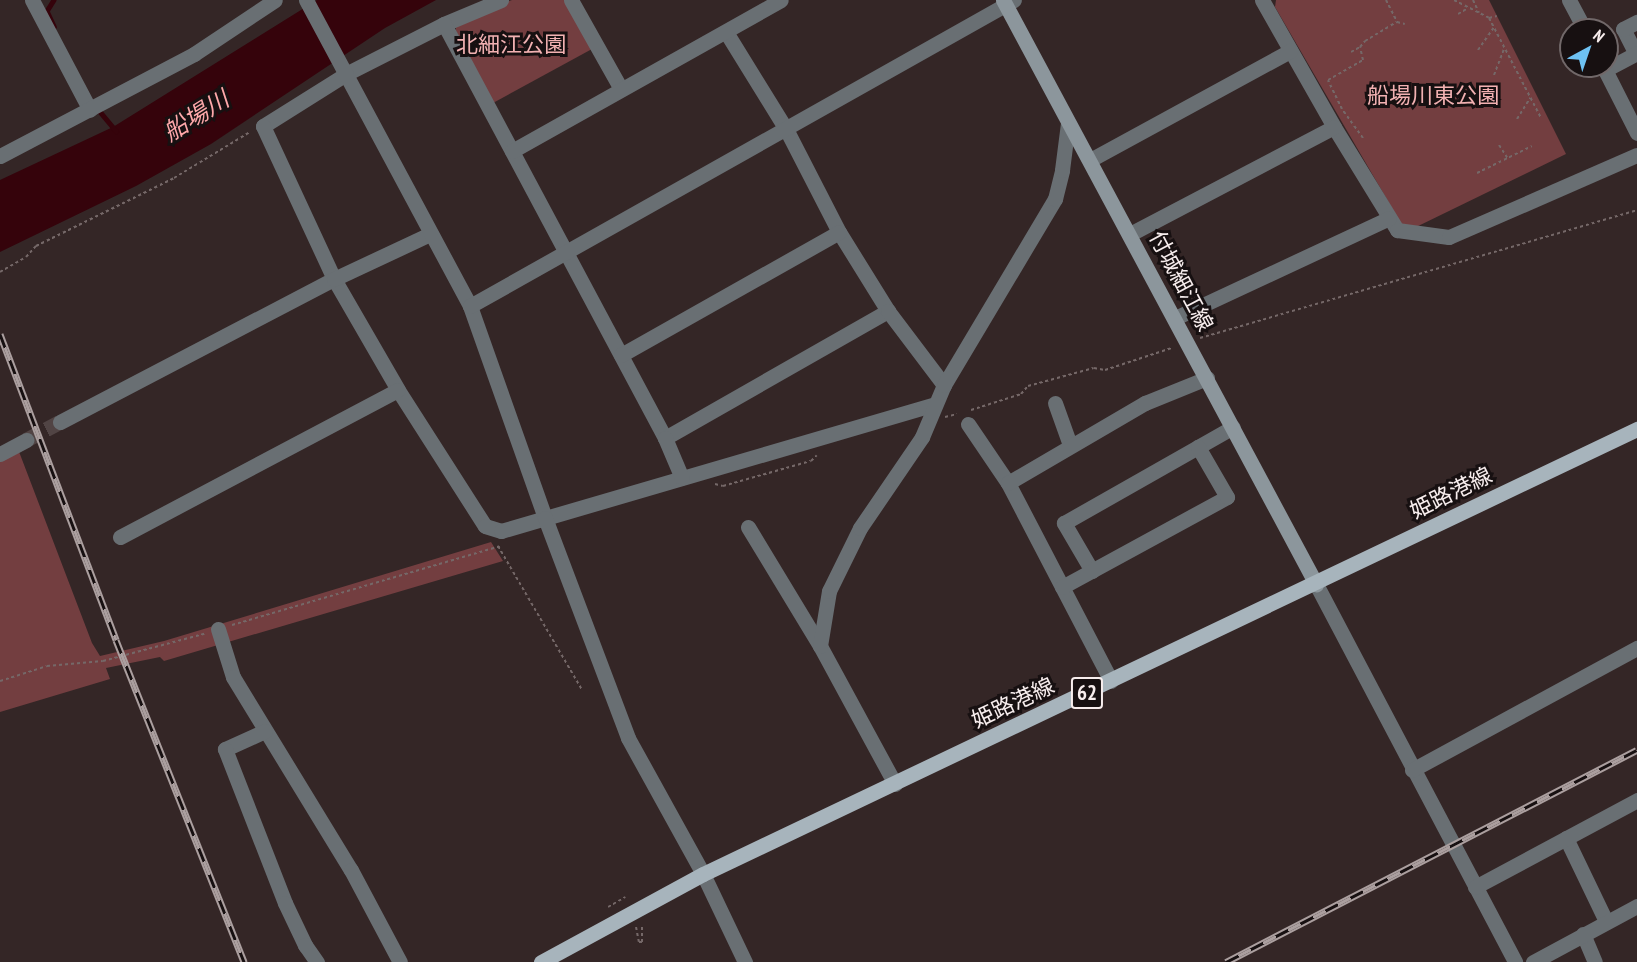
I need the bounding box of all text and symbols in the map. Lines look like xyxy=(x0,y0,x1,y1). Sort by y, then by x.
north arrow xyxy=(1559,18,1619,78)
text: N xyxy=(1590,25,1609,46)
park label: 北細江公園 xyxy=(456,32,566,58)
park label: 船場川東公園 xyxy=(1367,83,1499,109)
water label: 船場川 xyxy=(158,85,234,147)
street label: 付城細江線 xyxy=(1144,226,1218,336)
street label: 姫路港線 xyxy=(1406,462,1496,524)
street label: 姫路港線 xyxy=(968,672,1058,734)
road number: 62 xyxy=(1070,675,1104,711)

